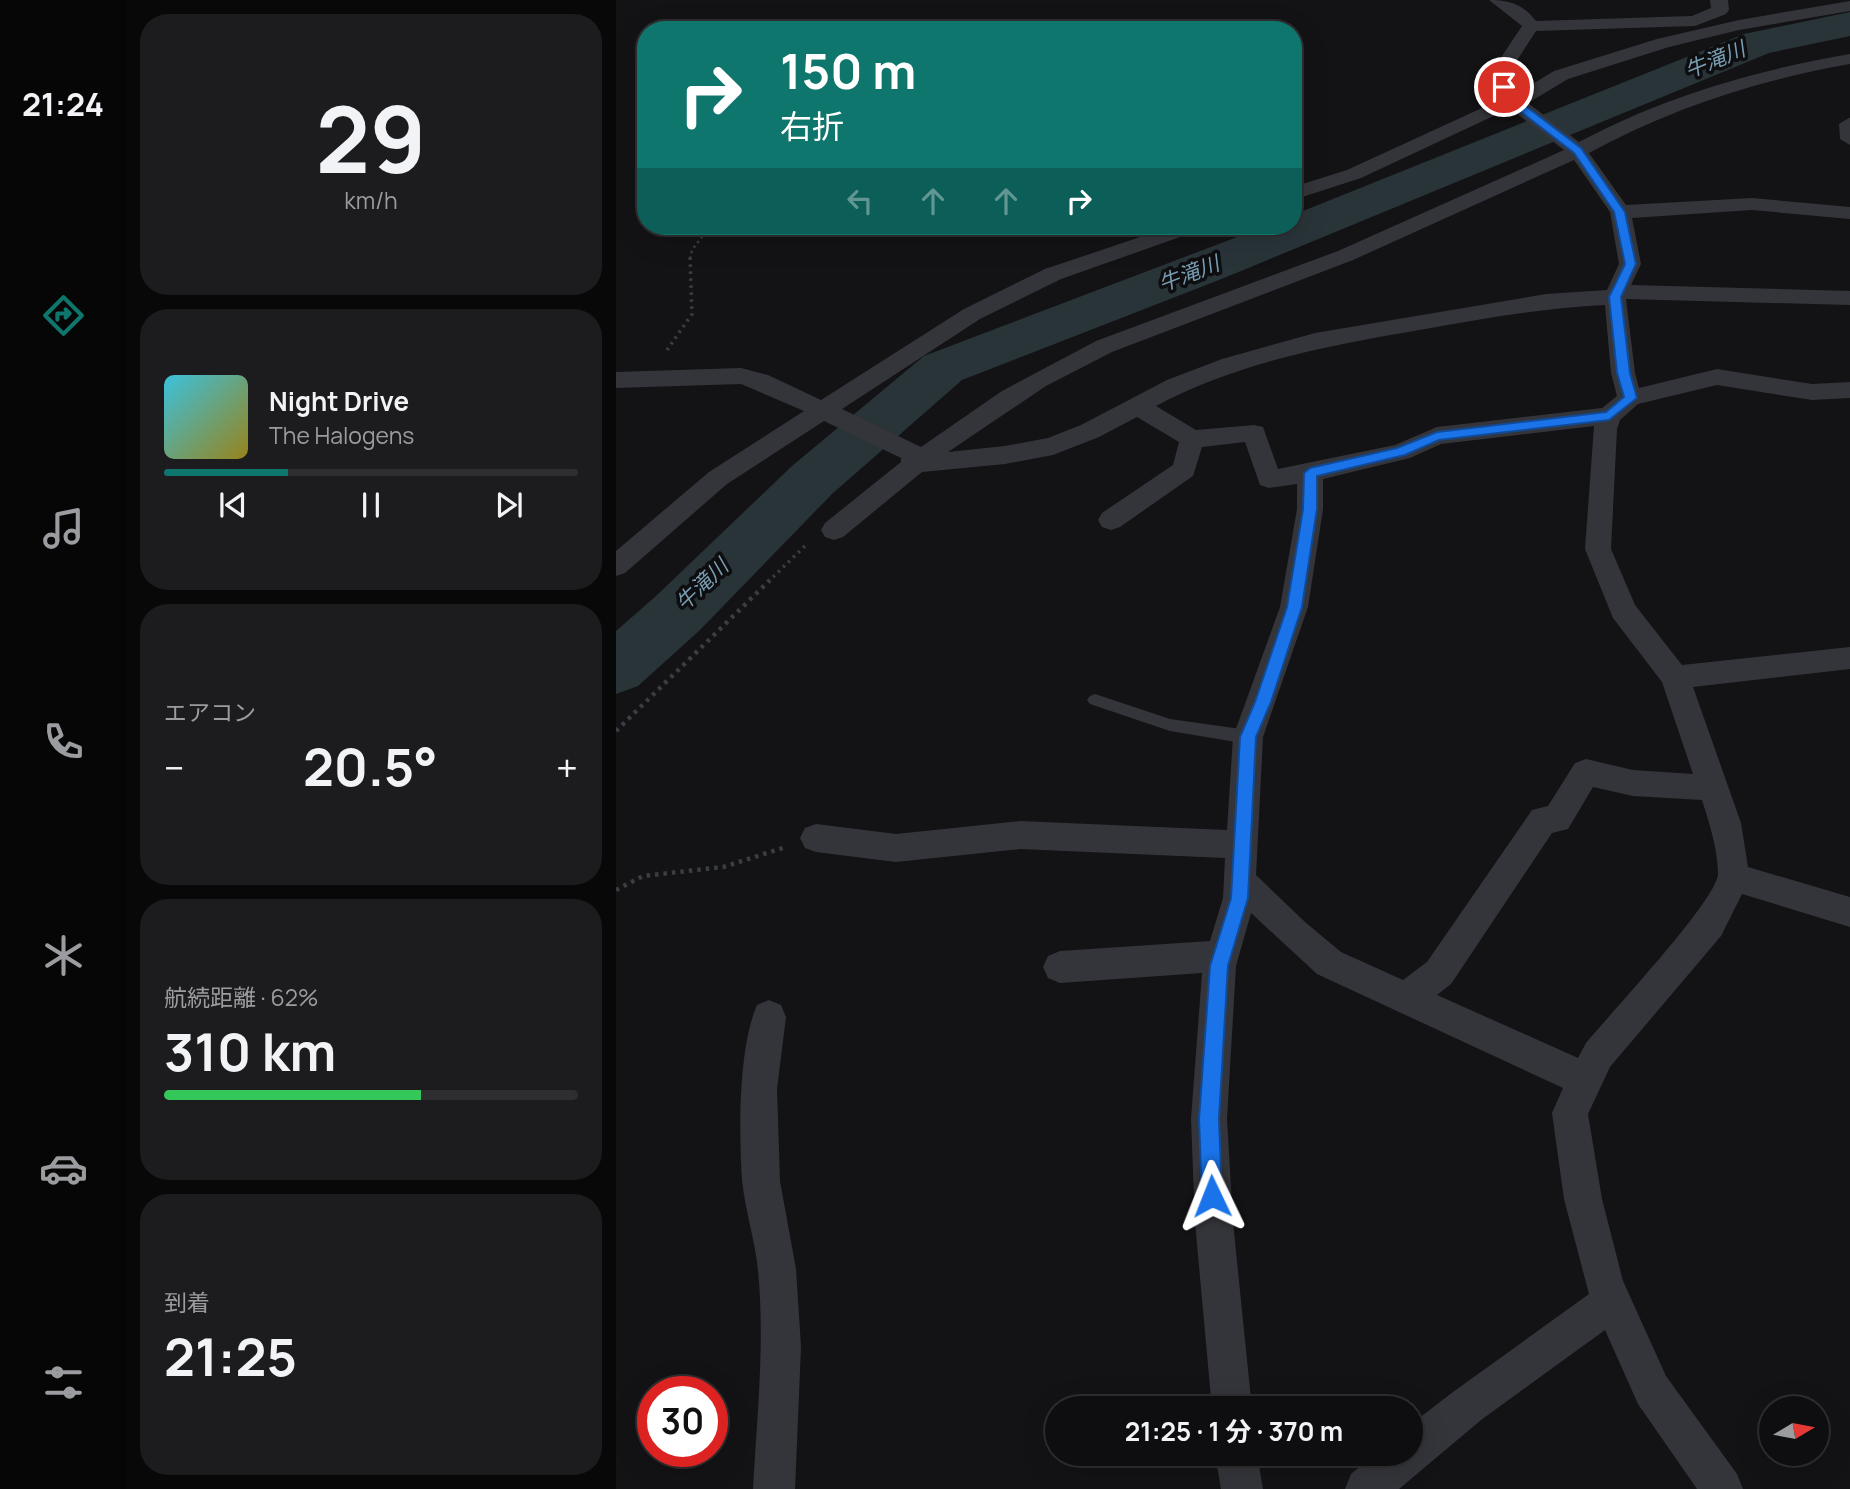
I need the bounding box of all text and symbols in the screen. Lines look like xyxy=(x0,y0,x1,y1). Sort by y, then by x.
water label: 牛滝川 xyxy=(1680,34,1751,84)
text: 150 m xyxy=(780,37,916,104)
icon: right xyxy=(665,49,756,140)
pin xyxy=(1474,57,1534,117)
icon: arrive xyxy=(1485,68,1523,106)
text: 29 xyxy=(316,76,426,200)
text: 21:24 xyxy=(22,82,104,126)
text: 右折 xyxy=(780,104,844,148)
icon: left xyxy=(841,182,879,220)
icon: ahead xyxy=(914,182,952,220)
icon: ahead xyxy=(987,182,1025,220)
icon: right xyxy=(1060,182,1098,220)
text: km/h xyxy=(344,184,398,216)
water label: 牛滝川 xyxy=(1154,248,1225,297)
icon: directions xyxy=(39,291,88,340)
text: Night Drive xyxy=(269,383,409,419)
text: The Halogens xyxy=(269,419,414,451)
icon: previous xyxy=(214,486,252,524)
icon: pause xyxy=(352,486,390,524)
icon: next xyxy=(490,486,528,524)
icon: music xyxy=(39,504,88,553)
water label: 牛滝川 xyxy=(669,551,735,616)
text: エアコン xyxy=(164,696,256,728)
icon: phone xyxy=(39,717,88,766)
text: 20.5° xyxy=(303,731,438,802)
text: − xyxy=(164,741,185,793)
text: + xyxy=(556,741,578,793)
icon: climate xyxy=(39,931,88,980)
text: 航続距離 · 62% xyxy=(164,981,319,1013)
text: 310 km xyxy=(164,1016,336,1087)
icon: car xyxy=(39,1144,88,1193)
position arrow xyxy=(1175,1159,1249,1233)
text: 到着 xyxy=(164,1286,210,1318)
text: 21:25 xyxy=(164,1321,297,1392)
icon: filters xyxy=(39,1358,88,1407)
speed limit sign: 30 xyxy=(637,1376,728,1467)
north arrow xyxy=(1759,1396,1829,1466)
map controls xyxy=(1759,1396,1829,1466)
text: 21:25 · 1 分 · 370 m xyxy=(1125,1413,1343,1449)

